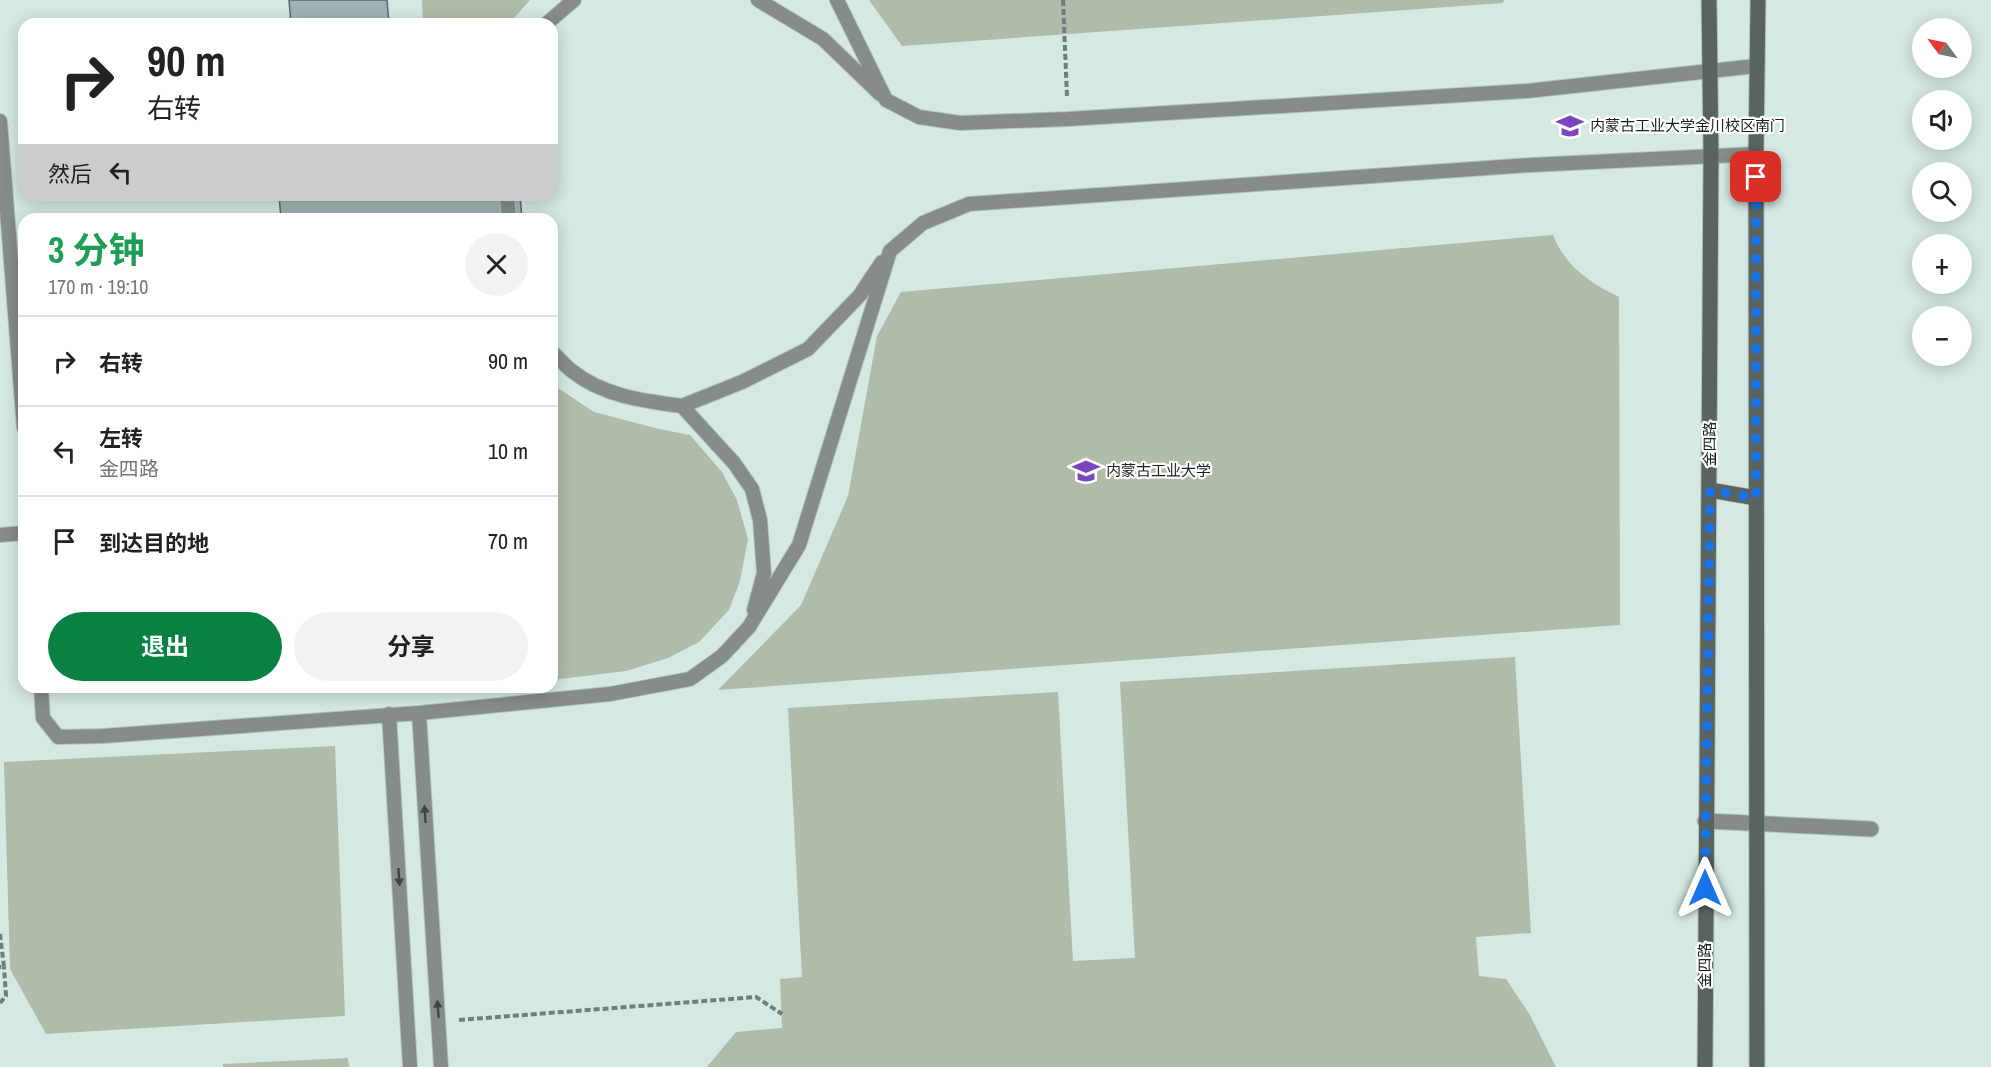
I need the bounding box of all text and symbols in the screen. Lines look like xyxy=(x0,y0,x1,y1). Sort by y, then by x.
north arrow xyxy=(1912,18,1972,78)
map controls xyxy=(1912,18,1972,366)
text: 90 m xyxy=(147,33,226,89)
icon: right xyxy=(48,42,126,120)
text: 右转 xyxy=(147,90,201,126)
button: sound xyxy=(1912,90,1972,150)
school or university icon: 内蒙古工业大学金川校区南门 xyxy=(1555,111,1585,141)
place label: 内蒙古工业大学金川校区南门 xyxy=(1590,115,1785,136)
pin xyxy=(1730,151,1781,202)
icon: left xyxy=(104,156,137,189)
text: 然后 xyxy=(48,159,92,189)
icon: arrive xyxy=(1739,160,1772,193)
button: search xyxy=(1912,162,1972,222)
text: 3 分钟 xyxy=(48,226,145,274)
button: close xyxy=(465,233,528,296)
button: + xyxy=(1912,234,1972,294)
text: 170 m · 19:10 xyxy=(48,273,148,300)
button: − xyxy=(1912,306,1972,366)
icon: right xyxy=(48,345,81,378)
text: 90 m xyxy=(488,346,528,376)
text: 右转 xyxy=(99,348,143,378)
street label: 金四路 xyxy=(1699,421,1720,467)
text: 左转 xyxy=(99,423,143,453)
icon: left xyxy=(48,435,81,468)
text: 10 m xyxy=(488,436,528,466)
text: 金四路 xyxy=(99,455,159,482)
school or university icon: 内蒙古工业大学 xyxy=(1071,456,1101,486)
place label: 内蒙古工业大学 xyxy=(1106,460,1211,481)
icon: arrive xyxy=(48,525,81,558)
text: 70 m xyxy=(488,526,528,556)
text: 到达目的地 xyxy=(99,528,209,558)
button: 退出 xyxy=(48,612,282,681)
button: 分享 xyxy=(294,612,528,681)
one-way arrow xyxy=(421,804,430,823)
position arrow xyxy=(1673,856,1737,920)
one-way arrow xyxy=(394,868,403,887)
street label: 金四路 xyxy=(1694,942,1715,988)
one-way arrow xyxy=(433,999,442,1018)

